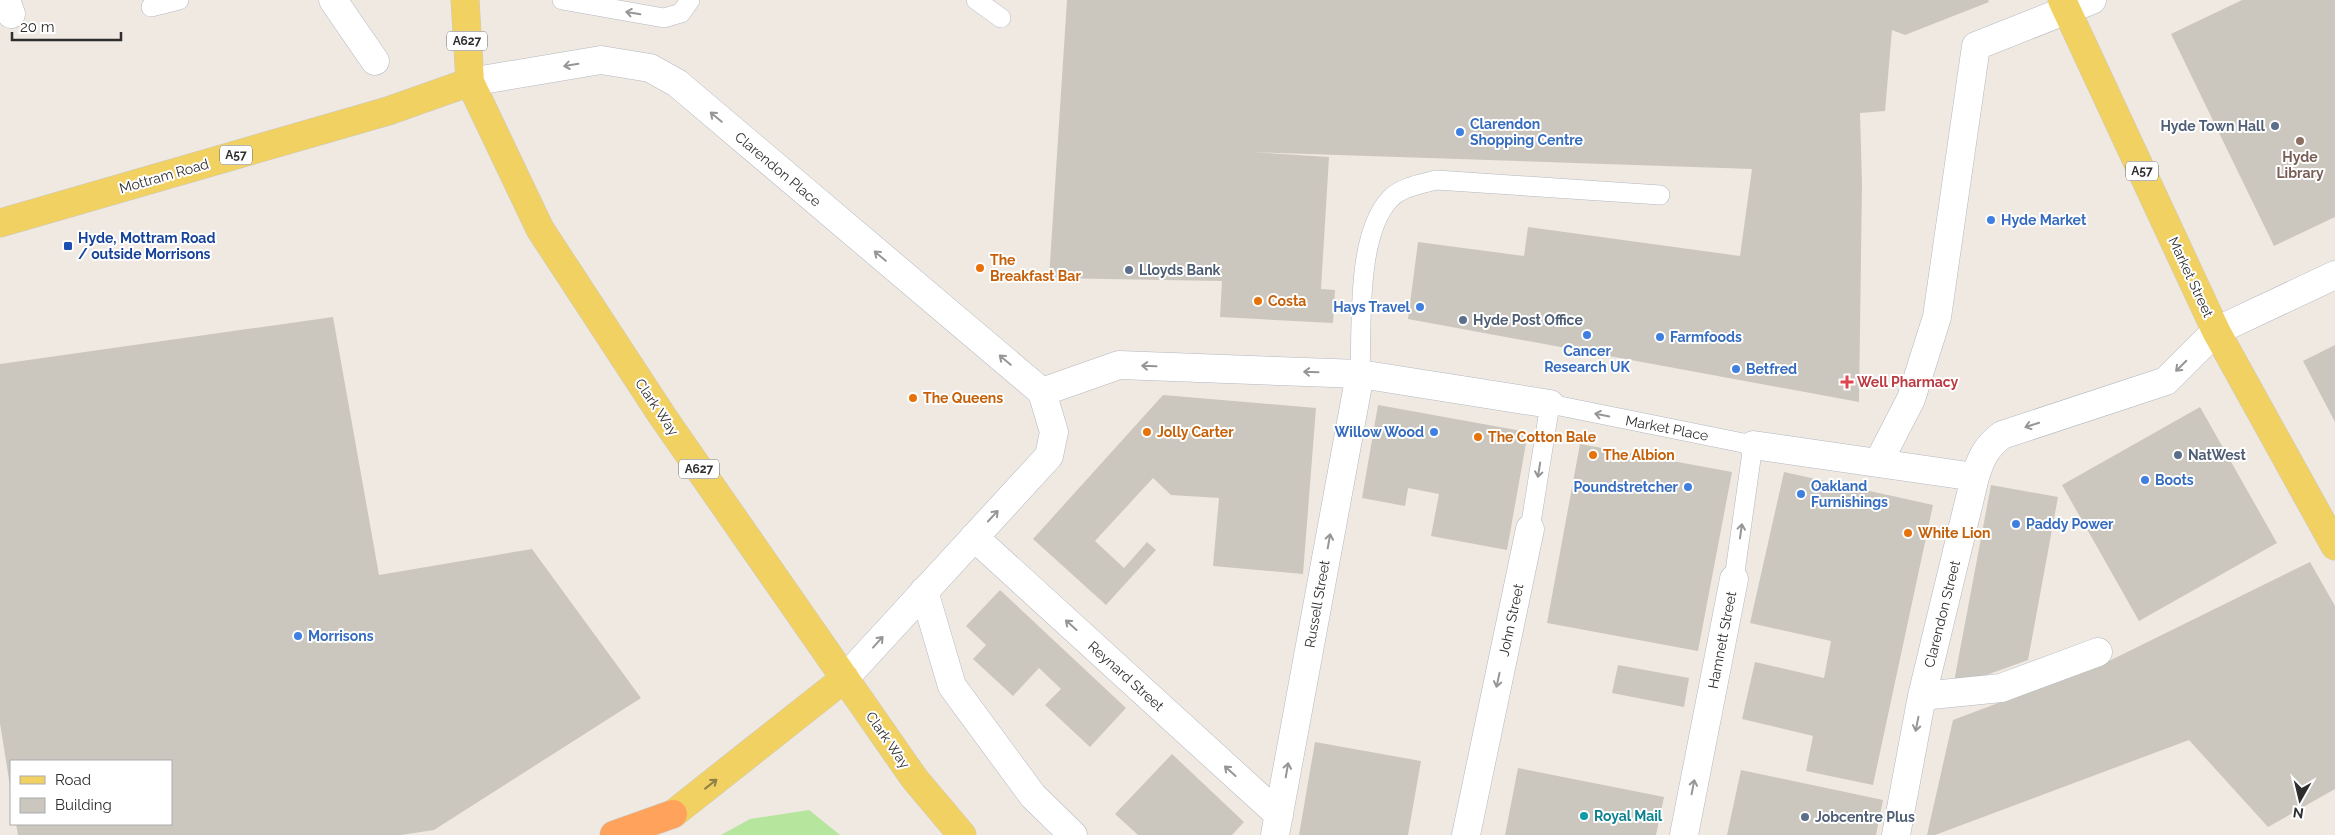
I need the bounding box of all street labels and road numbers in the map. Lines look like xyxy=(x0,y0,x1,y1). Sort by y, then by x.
road number: A627 xyxy=(447,31,487,50)
street label: Clarendon Place xyxy=(732,129,824,209)
road number: A57 xyxy=(220,146,252,164)
street label: Mottram Road xyxy=(117,156,211,196)
road number: A57 xyxy=(2126,162,2158,180)
street label: Market Street xyxy=(2165,234,2217,320)
street label: Clark Way xyxy=(632,375,682,439)
street label: Market Place xyxy=(1624,412,1710,444)
road number: A627 xyxy=(679,459,719,478)
street label: Russell Street xyxy=(1301,559,1333,649)
street label: Clarendon Street xyxy=(1921,559,1963,669)
street label: John Street xyxy=(1496,582,1527,658)
street label: Hamnett Street xyxy=(1705,590,1739,690)
street label: Reynard Street xyxy=(1085,638,1167,714)
street label: Clark Way xyxy=(863,709,914,772)

